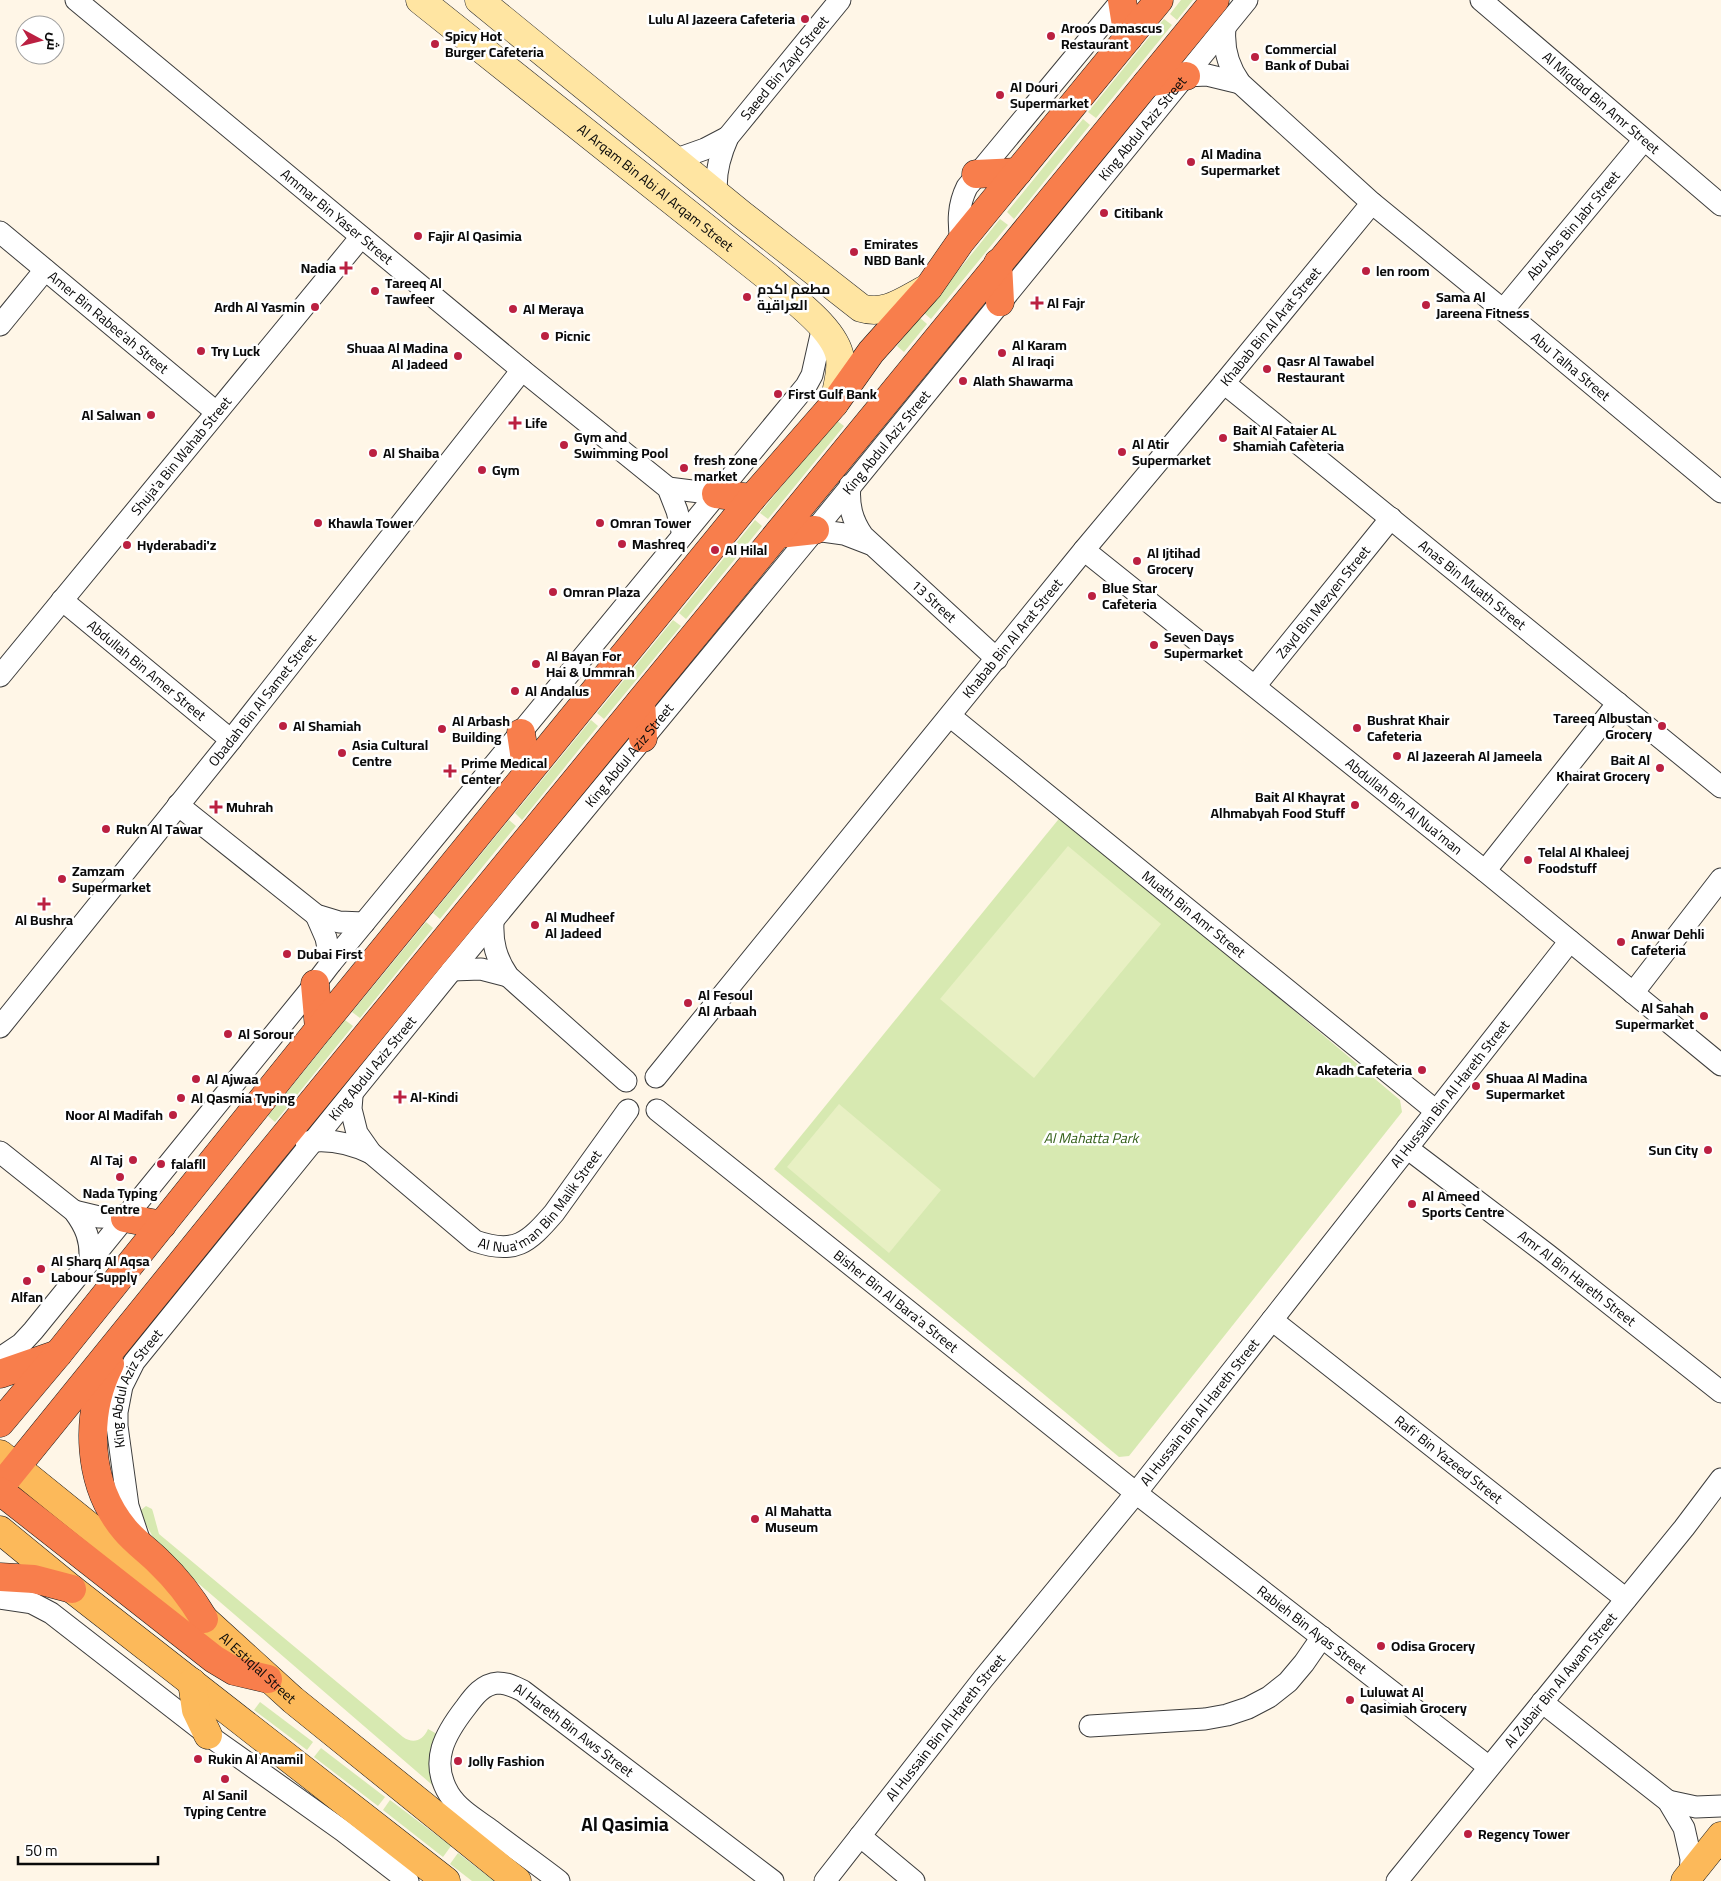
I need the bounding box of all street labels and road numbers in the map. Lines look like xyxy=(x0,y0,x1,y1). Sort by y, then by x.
street label: Saeed Bin Zayd Street xyxy=(733,10,836,126)
street label: Al Miqdad Bin Amr Street xyxy=(1536,44,1666,161)
street label: King Abdul Aziz Street xyxy=(1091,70,1193,187)
street label: Al Arqam Bin Abi Al Arqam Street xyxy=(571,117,740,258)
street label: Ammar Bin Yaser Street xyxy=(275,162,399,271)
street label: Abu Abs Bin Jabr Street xyxy=(1520,164,1627,286)
street label: Khabab Bin Al Arat Street xyxy=(1213,261,1328,392)
street label: Amer Bin Rabee'ah Street xyxy=(42,264,175,381)
street label: Abu Talha Street xyxy=(1525,325,1617,408)
street label: King Abdul Aziz Street xyxy=(835,384,937,501)
street label: Shuja'a Bin Wahab Street xyxy=(124,390,238,521)
street label: Anas Bin Muath Street xyxy=(1413,533,1532,637)
street label: Zayd Bin Mezyen Street xyxy=(1269,540,1377,665)
street label: Khabab Bin Al Arat Street xyxy=(955,572,1069,704)
street label: 13 Street xyxy=(905,573,963,629)
street label: Abdullah Bin Amer Street xyxy=(81,613,212,728)
street label: Obadah Bin Al Samet Street xyxy=(201,628,323,772)
street label: King Abdul Aziz Street xyxy=(578,697,680,813)
street label: Abdullah Bin Al Nua'man xyxy=(1339,751,1469,862)
street label: Muath Bin Amr Street xyxy=(1136,863,1252,965)
street label: King Abdul Aziz Street xyxy=(321,1010,423,1127)
street label: Al Hussain Bin Al Hareth Street xyxy=(1383,1014,1516,1174)
street label: Al Nua'man Bin Malik Street xyxy=(475,1144,609,1260)
street label: Amr Al Bin Hareth Street xyxy=(1512,1223,1642,1333)
street label: Bisher Bin Al Bara'a Street xyxy=(828,1243,965,1360)
street label: King Abdul Aziz Street xyxy=(104,1323,169,1450)
street label: Al Hussain Bin Al Hareth Street xyxy=(1133,1332,1266,1492)
street label: Rafi' Bin Yazeed Street xyxy=(1389,1408,1509,1511)
street label: Rabieh Bin Ayas Street xyxy=(1251,1578,1373,1681)
street label: Al Zubair Bin Al Awam Street xyxy=(1497,1606,1624,1754)
street label: Al Estiqlal Street xyxy=(213,1626,302,1710)
street label: Al Hussain Bin Al Hareth Street xyxy=(879,1648,1012,1807)
street label: Al Hareth Bin Aws Street xyxy=(509,1675,640,1784)

